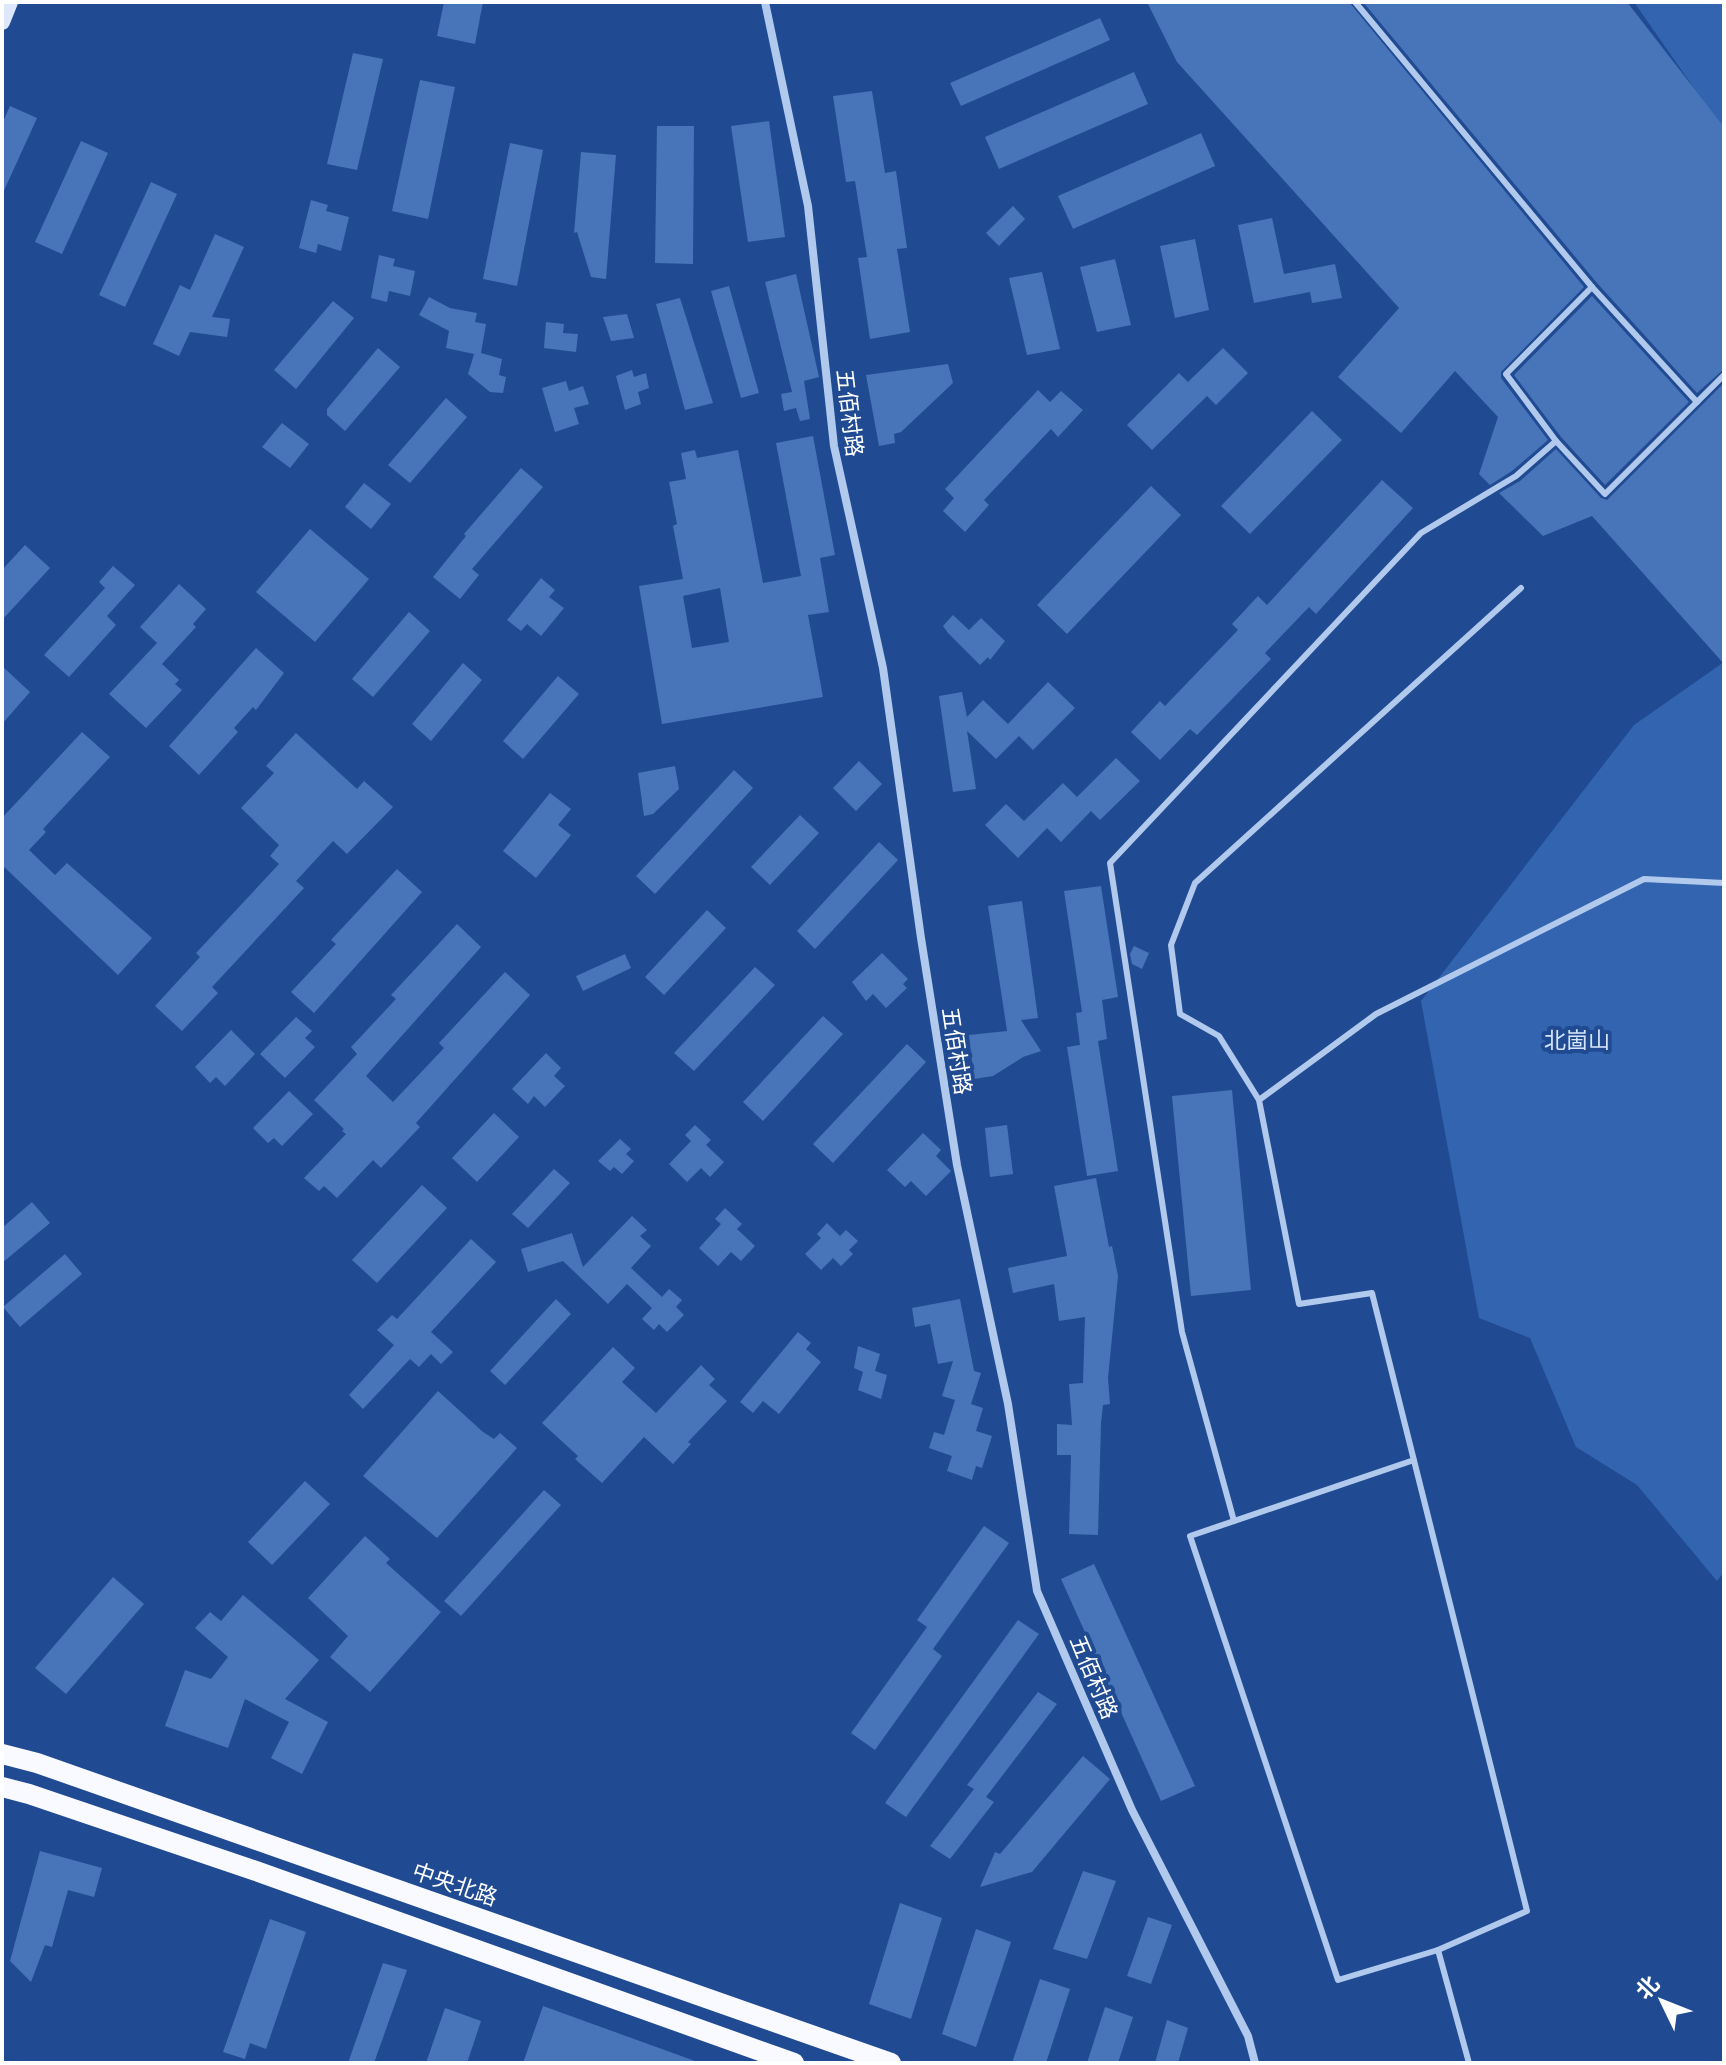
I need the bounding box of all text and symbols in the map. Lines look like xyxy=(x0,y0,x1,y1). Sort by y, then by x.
street label: 五佰村路 xyxy=(829,368,866,459)
street label: 五佰村路 xyxy=(934,1006,975,1097)
park label: 北崮山 xyxy=(1544,1029,1610,1056)
street label: 五佰村路 xyxy=(1062,1632,1121,1724)
street label: 中央北路 xyxy=(408,1859,500,1913)
north arrow xyxy=(1622,1961,1702,2041)
text: 北 xyxy=(1632,1972,1667,2006)

